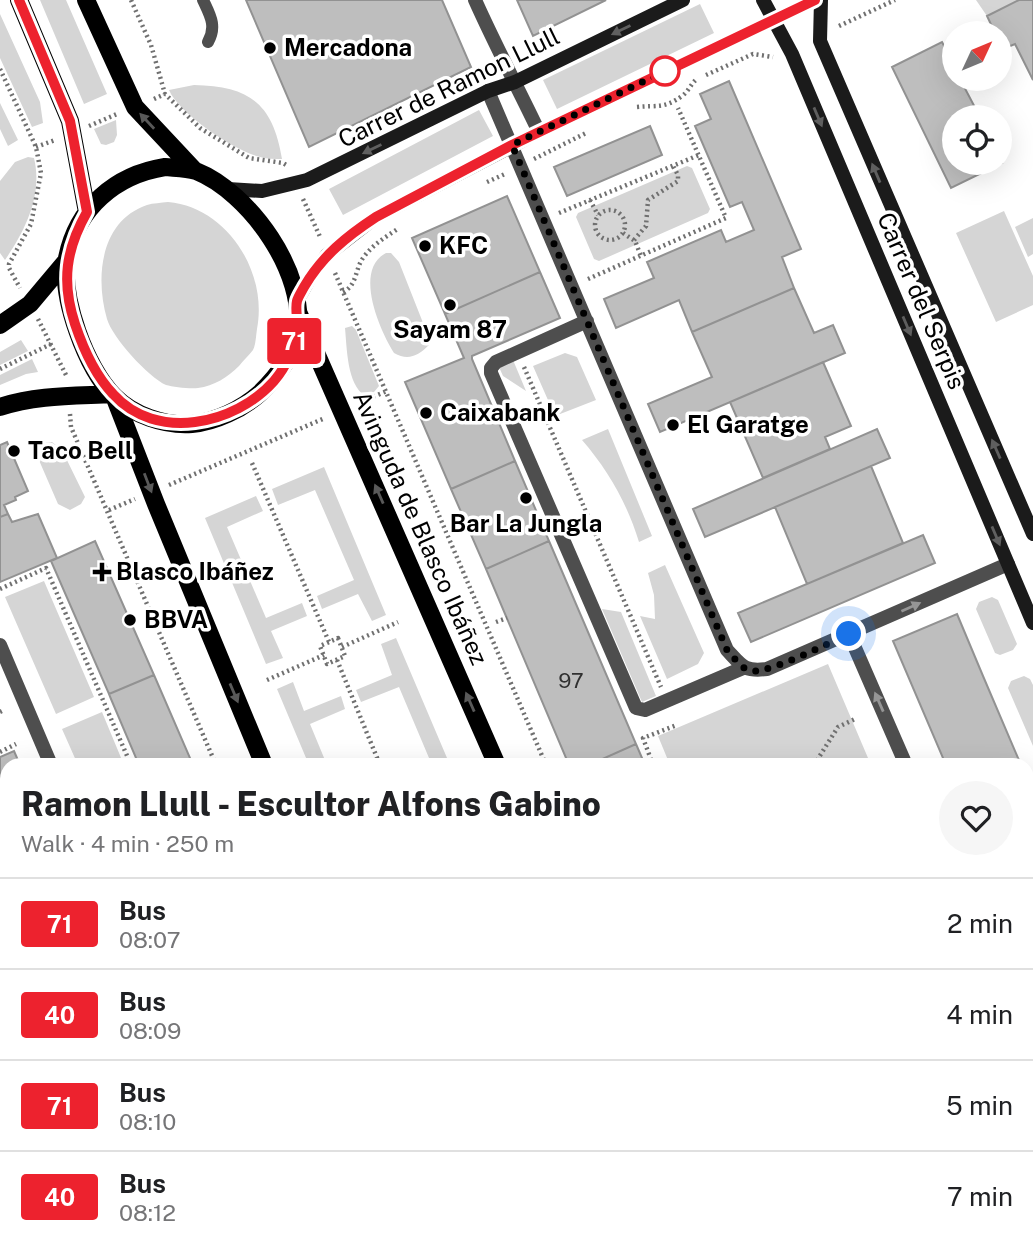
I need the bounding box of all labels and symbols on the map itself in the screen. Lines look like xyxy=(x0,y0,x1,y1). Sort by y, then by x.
street label: Carrer de Ramon Llull xyxy=(333,21,564,153)
north arrow xyxy=(942,21,1012,91)
one-way arrow xyxy=(611,25,631,36)
place label: Mercadona xyxy=(284,33,412,61)
marker: Mercadona xyxy=(262,40,278,56)
unlabelled marker xyxy=(650,56,680,86)
one-way arrow xyxy=(813,107,824,128)
one-way arrow xyxy=(139,112,155,130)
one-way arrow xyxy=(362,144,382,155)
one-way arrow xyxy=(870,162,881,183)
street label: Carrer del Serpis xyxy=(872,208,972,393)
place label: KFC xyxy=(439,231,488,259)
marker: KFC xyxy=(417,238,433,254)
marker: Sayam 87 xyxy=(442,297,458,313)
place label: Sayam 87 xyxy=(393,315,507,343)
one-way arrow xyxy=(902,316,913,337)
line badge: 71 xyxy=(262,318,326,364)
street label: Avinguda de Blasco Ibáñez xyxy=(348,386,494,669)
place label: Caixabank xyxy=(440,398,560,426)
marker: Caixabank xyxy=(418,405,434,421)
place label: El Garatge xyxy=(687,410,809,438)
marker: El Garatge xyxy=(665,417,681,433)
place label: Taco Bell xyxy=(28,436,133,464)
one-way arrow xyxy=(990,439,1002,459)
marker: Taco Bell xyxy=(6,443,22,459)
one-way arrow xyxy=(142,472,153,493)
one-way arrow xyxy=(373,484,385,504)
marker: Bar La Jungla xyxy=(518,490,534,506)
place label: Bar La Jungla xyxy=(450,509,602,537)
one-way arrow xyxy=(991,525,1002,546)
place label: Blasco Ibáñez xyxy=(116,557,274,585)
marker: Blasco Ibáñez xyxy=(94,564,110,580)
one-way arrow xyxy=(901,601,921,613)
place label: BBVA xyxy=(144,605,208,633)
marker: BBVA xyxy=(122,612,138,628)
your location xyxy=(831,616,866,651)
house number: 97 xyxy=(558,668,584,693)
one-way arrow xyxy=(229,683,240,704)
one-way arrow xyxy=(464,692,476,712)
one-way arrow xyxy=(873,692,885,712)

